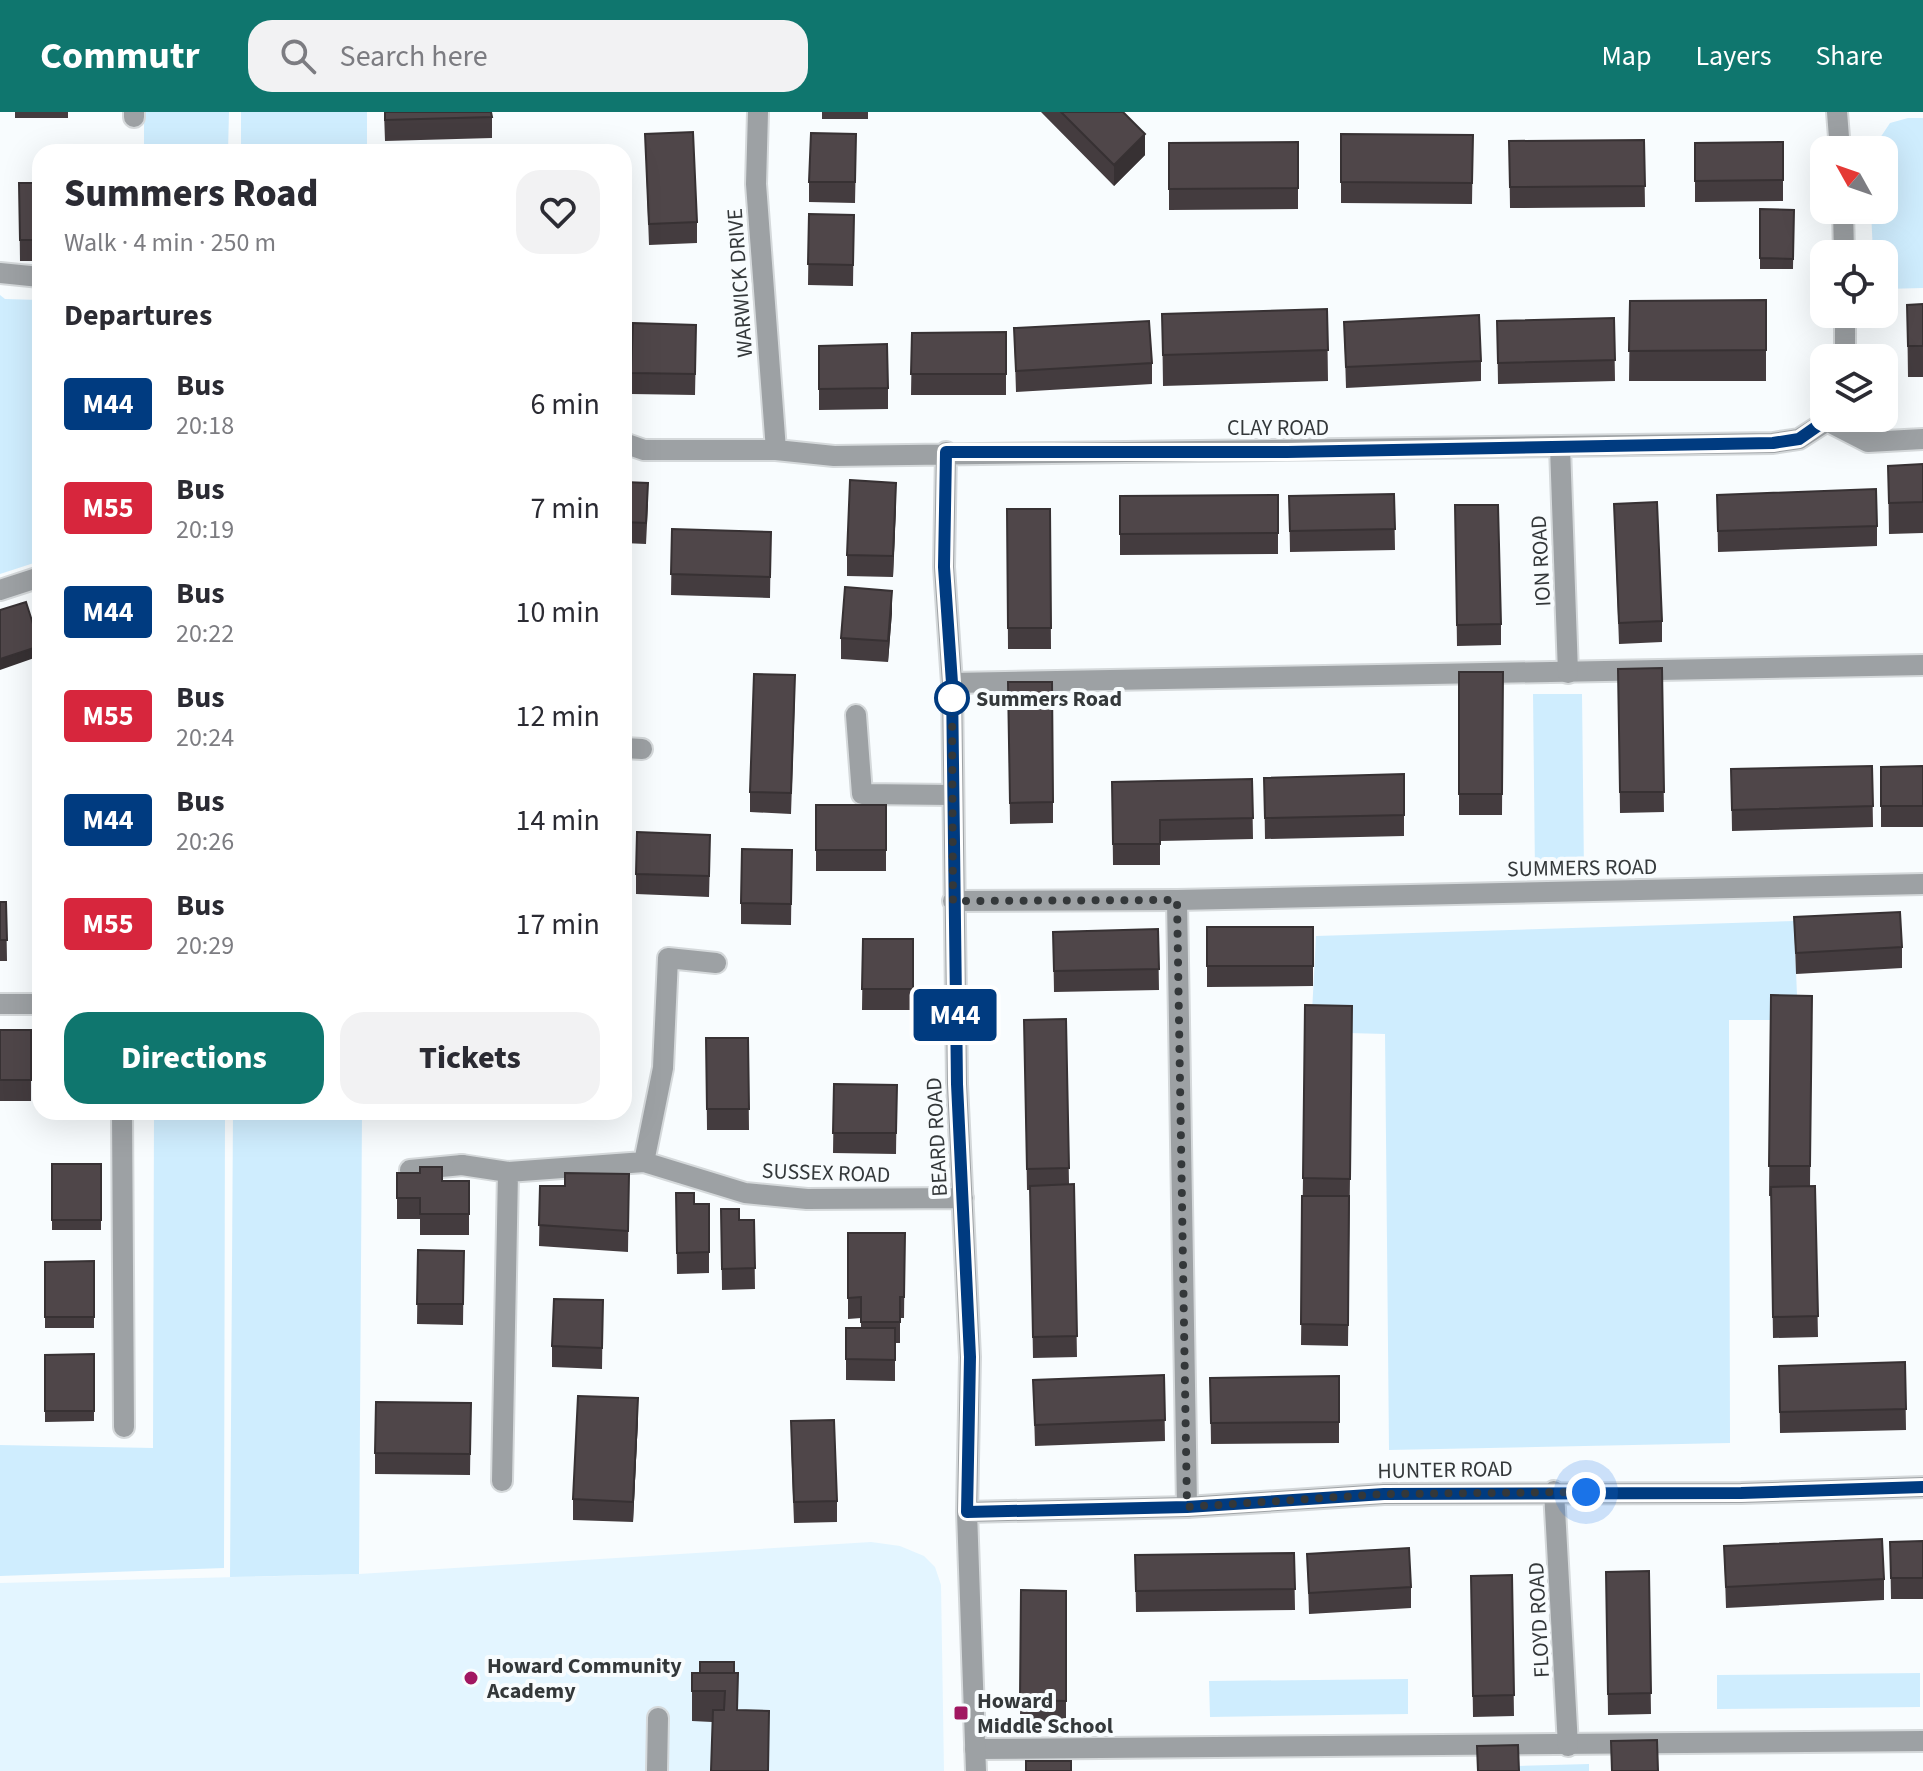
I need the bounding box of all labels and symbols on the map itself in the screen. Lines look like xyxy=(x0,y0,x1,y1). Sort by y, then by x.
north arrow xyxy=(1810,136,1898,224)
street label: WARWICK DRIVE xyxy=(719,207,761,359)
street label: CLAY ROAD xyxy=(1227,412,1329,444)
street label: ION ROAD xyxy=(1523,514,1559,607)
marker: Summers Road xyxy=(935,681,969,715)
place label: Summers Road xyxy=(976,683,1122,715)
street label: SUMMERS ROAD xyxy=(1507,851,1657,885)
line badge: M44 xyxy=(909,989,1001,1041)
street label: BEARD ROAD xyxy=(918,1077,956,1197)
street label: SUSSEX ROAD xyxy=(761,1155,891,1191)
street label: HUNTER ROAD xyxy=(1377,1453,1513,1487)
your location xyxy=(1566,1472,1606,1512)
street label: FLOYD ROAD xyxy=(1520,1561,1558,1679)
place label: Howard Community Academy xyxy=(486,1650,682,1707)
marker: Howard Community Academy xyxy=(462,1669,480,1687)
place label: Howard Middle School xyxy=(977,1685,1114,1742)
marker: Howard Middle School xyxy=(952,1704,970,1722)

